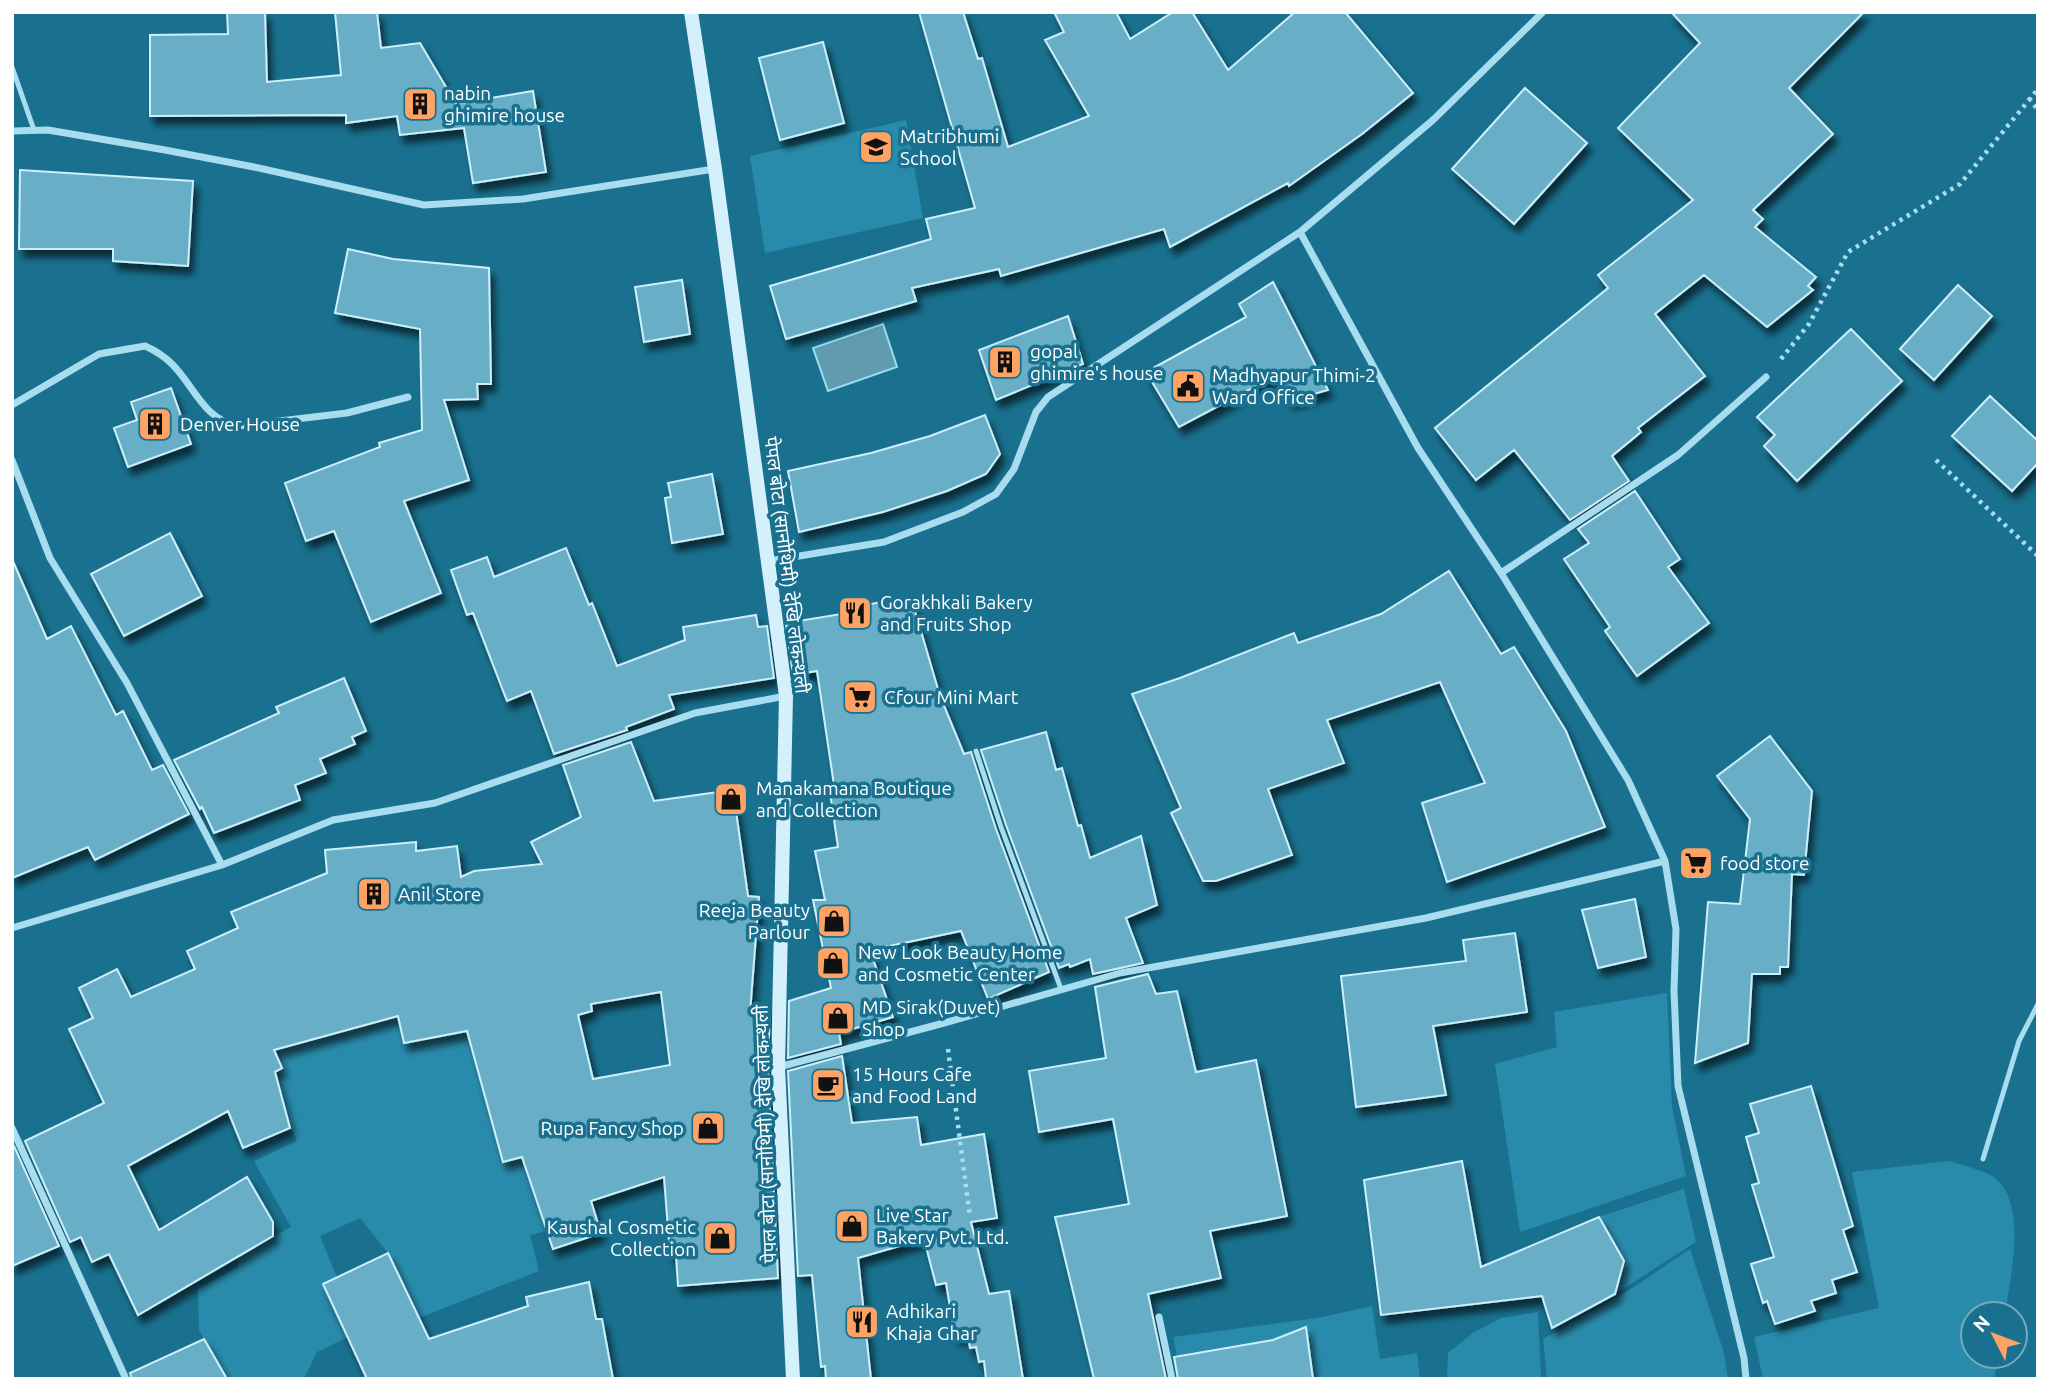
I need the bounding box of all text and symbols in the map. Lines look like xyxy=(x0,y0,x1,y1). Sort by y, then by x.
place label: nabin ghimire house xyxy=(444,82,565,126)
building icon: nabin ghimire house xyxy=(401,85,439,123)
place label: Matribhumi School xyxy=(900,125,999,169)
school or university icon: Matribhumi School xyxy=(857,128,895,166)
place label: gopal ghimire's house xyxy=(1030,340,1164,384)
building icon: gopal ghimire's house xyxy=(986,343,1024,381)
place label: Madhyapur Thimi-2 Ward Office xyxy=(1212,364,1376,408)
public building icon: Madhyapur Thimi-2 Ward Office xyxy=(1169,367,1207,405)
building icon: Denver House xyxy=(136,405,174,443)
place label: Denver House xyxy=(180,413,300,435)
street label: पेपल बोटा (सानोथिमी) देखि लोकन्थली xyxy=(760,435,814,696)
place label: Gorakhkali Bakery and Fruits Shop xyxy=(880,591,1033,635)
restaurant icon: Gorakhkali Bakery and Fruits Shop xyxy=(836,594,874,632)
supermarket icon: Cfour Mini Mart xyxy=(841,678,879,716)
place label: Cfour Mini Mart xyxy=(884,686,1019,708)
place label: Manakamana Boutique and Collection xyxy=(756,777,952,821)
shop icon: Manakamana Boutique and Collection xyxy=(712,780,750,818)
supermarket icon: food store xyxy=(1677,844,1715,882)
place label: food store xyxy=(1720,852,1809,874)
building icon: Anil Store xyxy=(355,875,393,913)
place label: Anil Store xyxy=(398,883,481,905)
place label: Reeja Beauty Parlour xyxy=(699,899,810,943)
shop icon: Reeja Beauty Parlour xyxy=(815,902,853,940)
place label: New Look Beauty Home and Cosmetic Center xyxy=(858,941,1062,985)
shop icon: New Look Beauty Home and Cosmetic Center xyxy=(814,944,852,982)
place label: MD Sirak(Duvet) Shop xyxy=(862,996,1001,1040)
shop icon: MD Sirak(Duvet) Shop xyxy=(819,999,857,1037)
street label: पेपल बोटा (सानोथिमी) देखि लोकन्थली xyxy=(749,1003,781,1264)
place label: 15 Hours Cafe and Food Land xyxy=(852,1063,977,1107)
cafe icon: 15 Hours Cafe and Food Land xyxy=(809,1066,847,1104)
shop icon: Rupa Fancy Shop xyxy=(689,1109,727,1147)
place label: Rupa Fancy Shop xyxy=(541,1117,684,1139)
place label: Live Star Bakery Pvt. Ltd. xyxy=(876,1204,1009,1248)
shop icon: Live Star Bakery Pvt. Ltd. xyxy=(833,1207,871,1245)
place label: Kaushal Cosmetic Collection xyxy=(547,1216,696,1260)
shop icon: Kaushal Cosmetic Collection xyxy=(701,1219,739,1257)
place label: Adhikari Khaja Ghar xyxy=(886,1300,977,1344)
north arrow xyxy=(1959,1300,2029,1370)
restaurant icon: Adhikari Khaja Ghar xyxy=(843,1303,881,1341)
text: N xyxy=(1968,1311,1994,1336)

